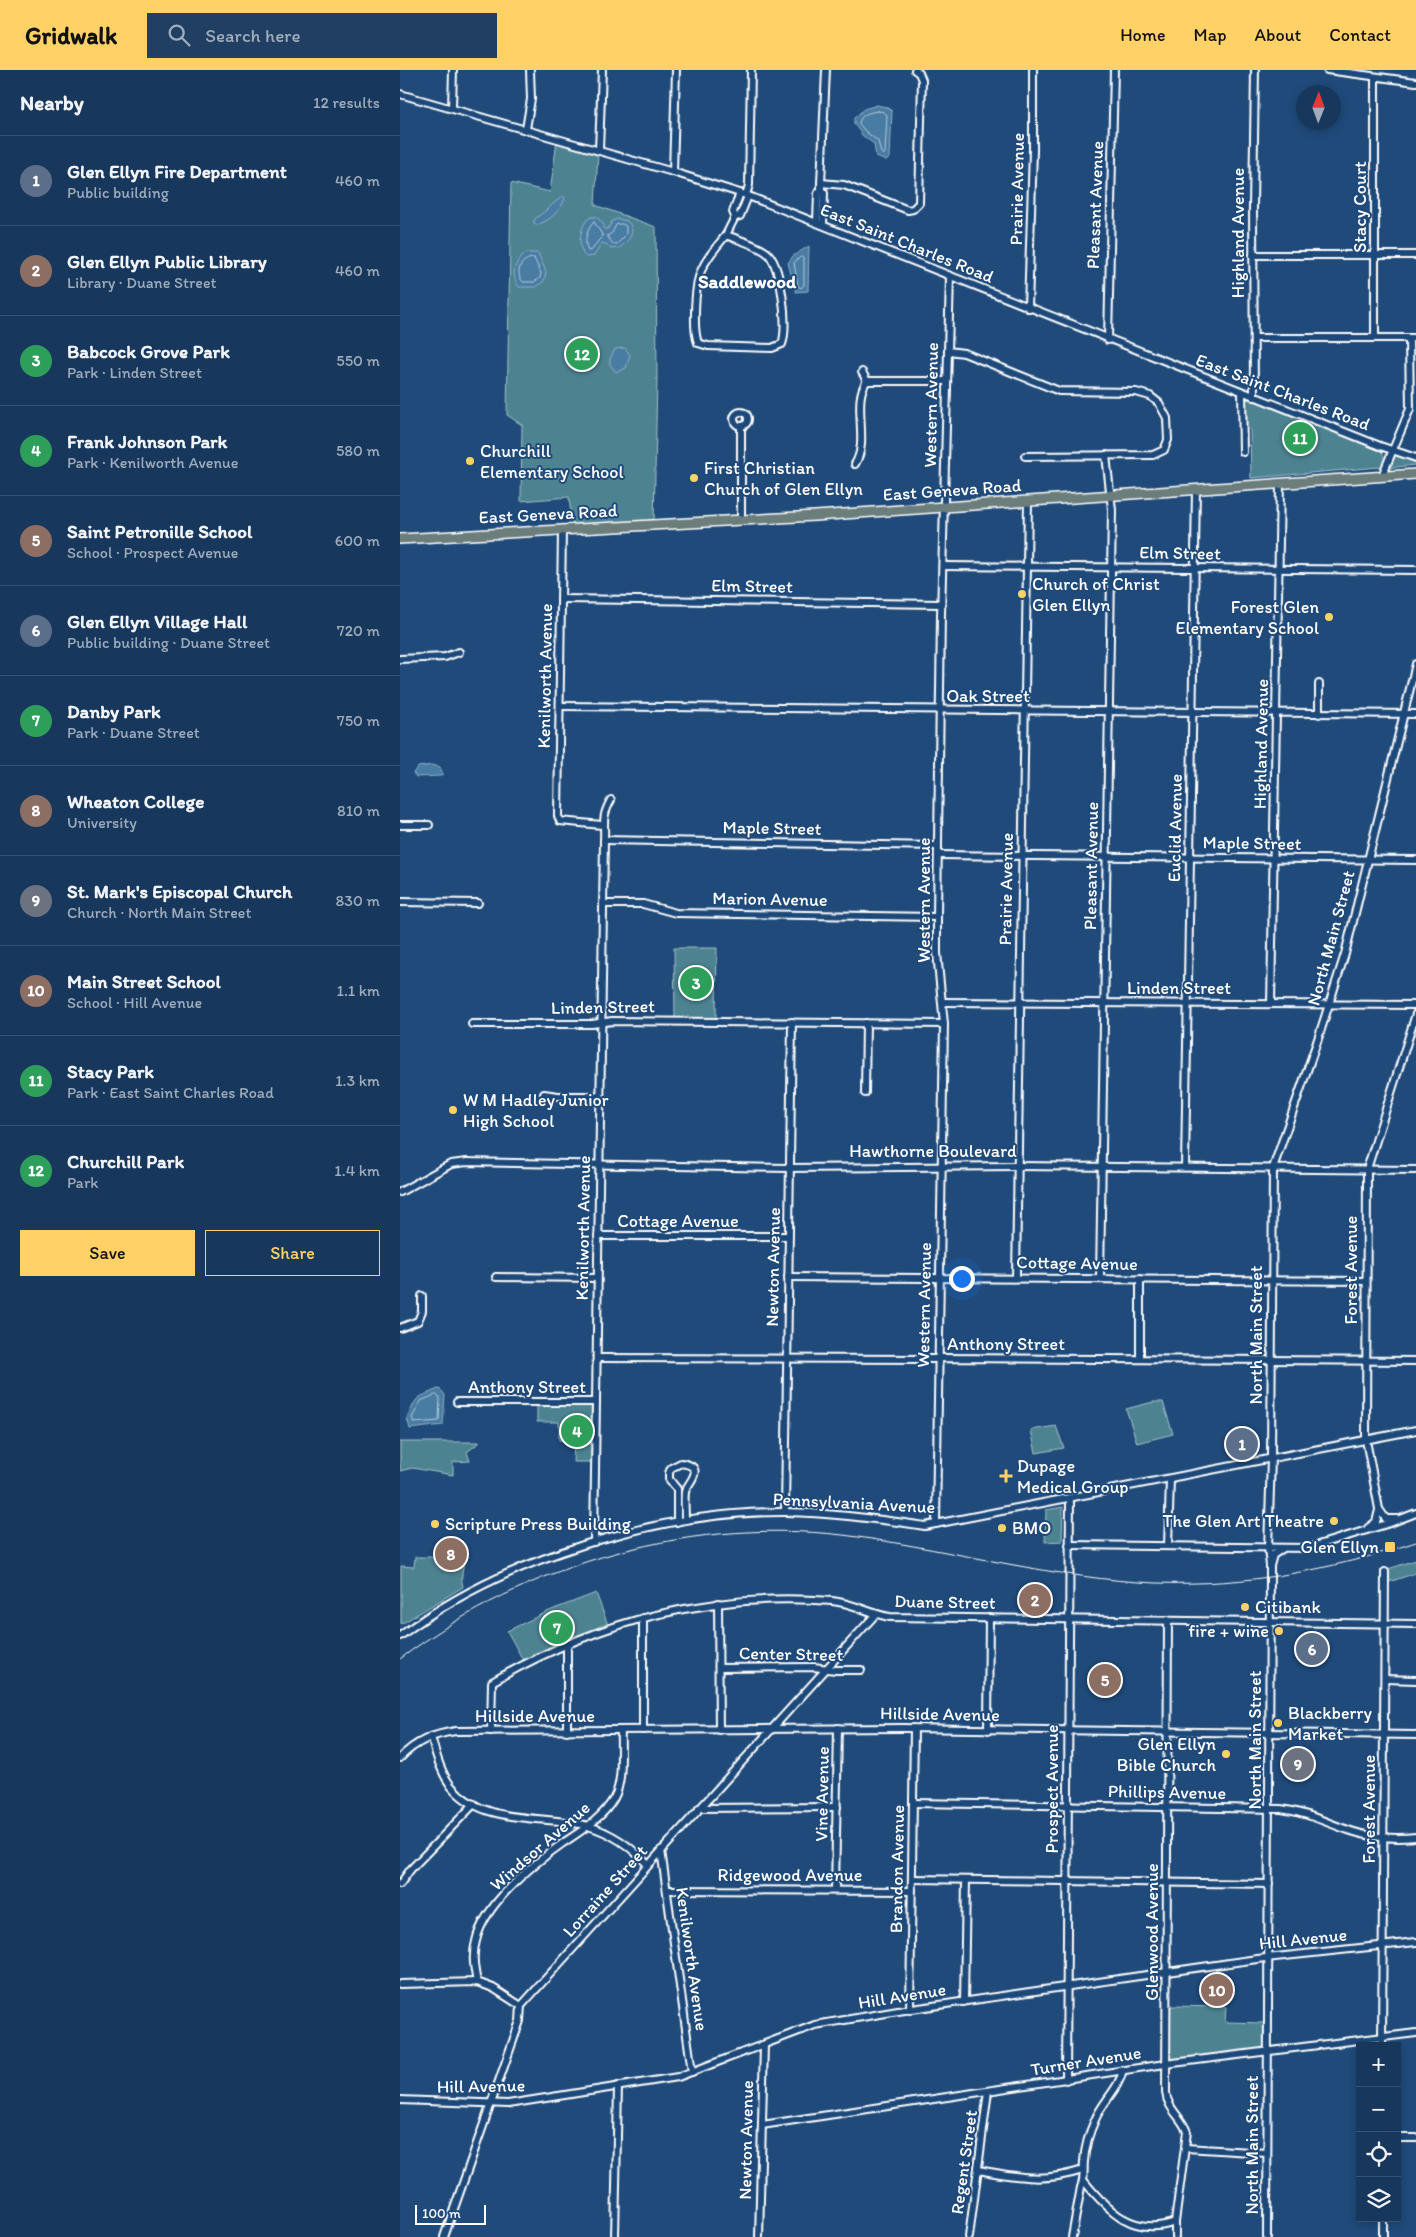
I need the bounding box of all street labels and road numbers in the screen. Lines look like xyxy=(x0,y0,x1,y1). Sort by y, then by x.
street label: Prairie Avenue xyxy=(1005,133,1029,245)
street label: Pleasant Avenue xyxy=(1082,140,1108,270)
street label: Stacy Court xyxy=(1349,161,1371,253)
street label: Highland Avenue xyxy=(1227,168,1249,298)
street label: East Saint Charles Road xyxy=(817,198,997,288)
street label: Western Avenue xyxy=(919,342,943,468)
street label: East Saint Charles Road xyxy=(1193,349,1373,435)
street label: East Geneva Road xyxy=(882,474,1022,506)
street label: East Geneva Road xyxy=(478,499,618,529)
street label: Elm Street xyxy=(1139,541,1221,565)
street label: Elm Street xyxy=(711,574,793,598)
street label: Kenilworth Avenue xyxy=(533,603,557,749)
street label: Highland Avenue xyxy=(1249,679,1273,809)
street label: Oak Street xyxy=(946,685,1030,707)
street label: Euclid Avenue xyxy=(1163,774,1187,882)
street label: Pleasant Avenue xyxy=(1079,802,1103,930)
street label: Maple Street xyxy=(722,816,822,840)
street label: Maple Street xyxy=(1202,831,1302,855)
street label: Prairie Avenue xyxy=(994,833,1018,945)
street label: Western Avenue xyxy=(913,837,935,963)
street label: North Main Street xyxy=(1302,868,1360,1008)
street label: Marion Avenue xyxy=(712,887,828,911)
street label: Linden Street xyxy=(1127,977,1231,999)
street label: Linden Street xyxy=(551,995,655,1019)
street label: Hawthorne Boulevard xyxy=(849,1140,1017,1162)
street label: Kenilworth Avenue xyxy=(571,1155,595,1301)
street label: Newton Avenue xyxy=(761,1207,785,1327)
street label: Cottage Avenue xyxy=(617,1210,739,1232)
street label: Forest Avenue xyxy=(1340,1216,1362,1324)
street label: Western Avenue xyxy=(912,1242,936,1368)
street label: Cottage Avenue xyxy=(1016,1251,1138,1275)
street label: North Main Street xyxy=(1245,1265,1267,1404)
street label: Anthony Street xyxy=(947,1333,1065,1355)
street label: Anthony Street xyxy=(468,1376,586,1398)
street label: Pennsylvania Avenue xyxy=(772,1488,936,1518)
street label: Duane Street xyxy=(894,1590,996,1614)
street label: Center Street xyxy=(739,1642,844,1666)
street label: North Main Street xyxy=(1244,1670,1266,1809)
street label: Hillside Avenue xyxy=(880,1702,1000,1726)
street label: Hillside Avenue xyxy=(475,1705,595,1727)
street label: Prospect Avenue xyxy=(1041,1724,1063,1854)
street label: Vine Avenue xyxy=(810,1746,834,1842)
street label: Forest Avenue xyxy=(1358,1755,1380,1863)
street label: Phillips Avenue xyxy=(1108,1780,1226,1804)
street label: Windsor Avenue xyxy=(485,1797,595,1895)
street label: Brandon Avenue xyxy=(885,1805,909,1933)
street label: Lorraine Street xyxy=(558,1840,652,1942)
street label: Glenwood Avenue xyxy=(1141,1863,1163,2001)
street label: Ridgewood Avenue xyxy=(718,1864,862,1886)
street label: Kenilworth Avenue xyxy=(671,1886,713,2032)
street label: Hill Avenue xyxy=(1258,1923,1348,1955)
street label: Hill Avenue xyxy=(857,1978,947,2014)
street label: Turner Avenue xyxy=(1029,2041,1143,2081)
street label: Hill Avenue xyxy=(437,2074,525,2098)
street label: North Main Street xyxy=(1241,2075,1263,2214)
street label: Newton Avenue xyxy=(734,2080,758,2200)
street label: Regent Street xyxy=(946,2108,982,2216)

